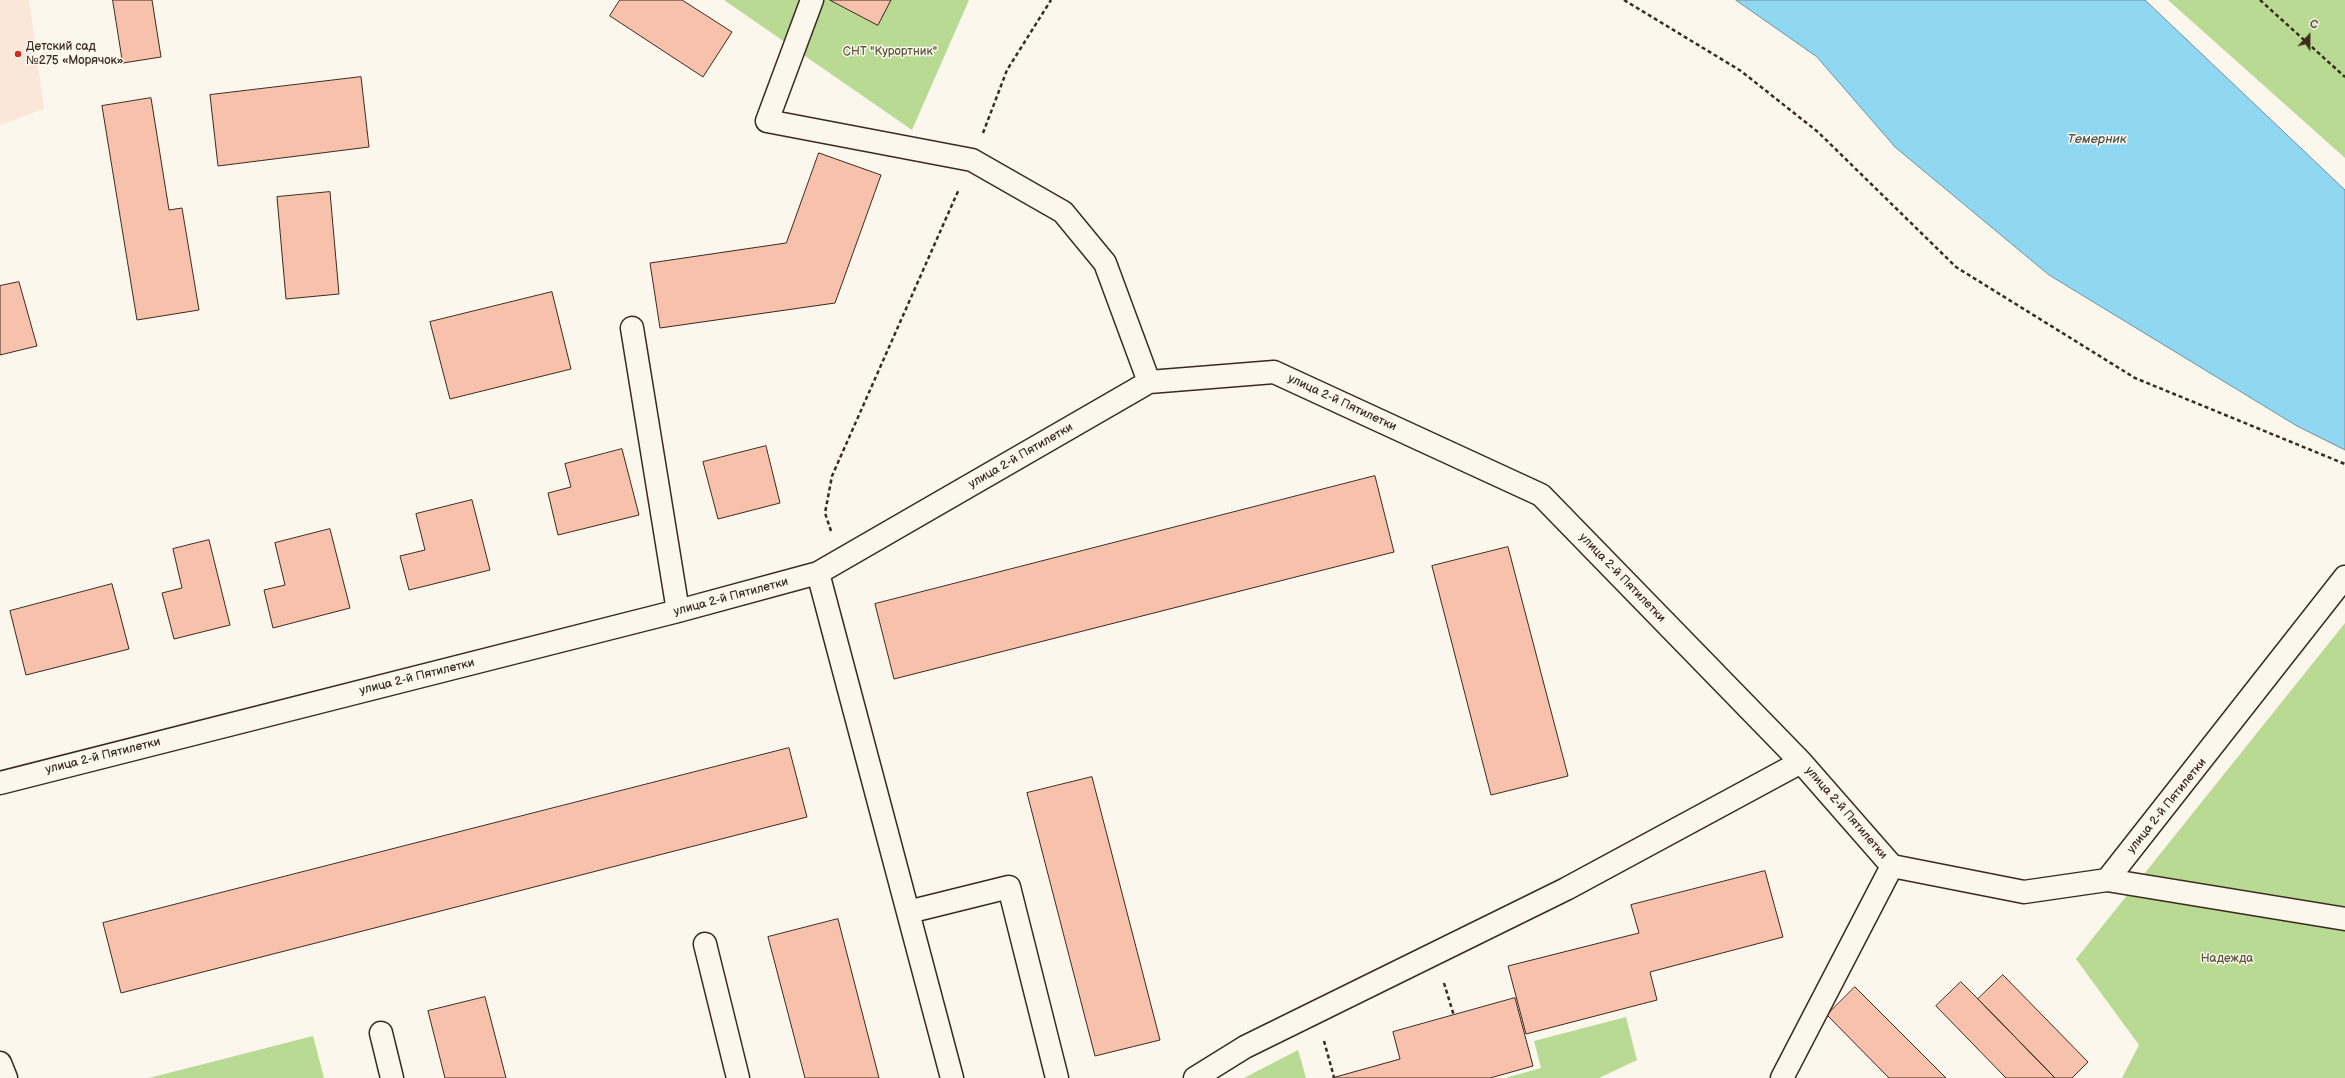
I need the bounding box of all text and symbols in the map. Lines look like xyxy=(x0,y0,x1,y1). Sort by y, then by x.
north arrow xyxy=(2289,16,2329,56)
text: С xyxy=(2308,17,2320,32)
place label: Детский сад №275 «Морячок» xyxy=(26,40,124,68)
park label: СНТ "Курортник" xyxy=(843,45,937,59)
marker: Детский сад №275 «Морячок» xyxy=(13,49,23,59)
water label: Темерник xyxy=(2067,132,2127,148)
street label: улица 2-й Пятилетки xyxy=(1285,372,1399,434)
street label: улица 2-й Пятилетки xyxy=(966,420,1076,492)
street label: улица 2-й Пятилетки xyxy=(1576,531,1668,625)
street label: улица 2-й Пятилетки xyxy=(672,575,790,619)
street label: улица 2-й Пятилетки xyxy=(358,656,476,698)
street label: улица 2-й Пятилетки xyxy=(44,735,162,777)
street label: улица 2-й Пятилетки xyxy=(2124,756,2210,856)
street label: улица 2-й Пятилетки xyxy=(1802,764,1890,862)
park label: Надежда xyxy=(2201,952,2253,966)

